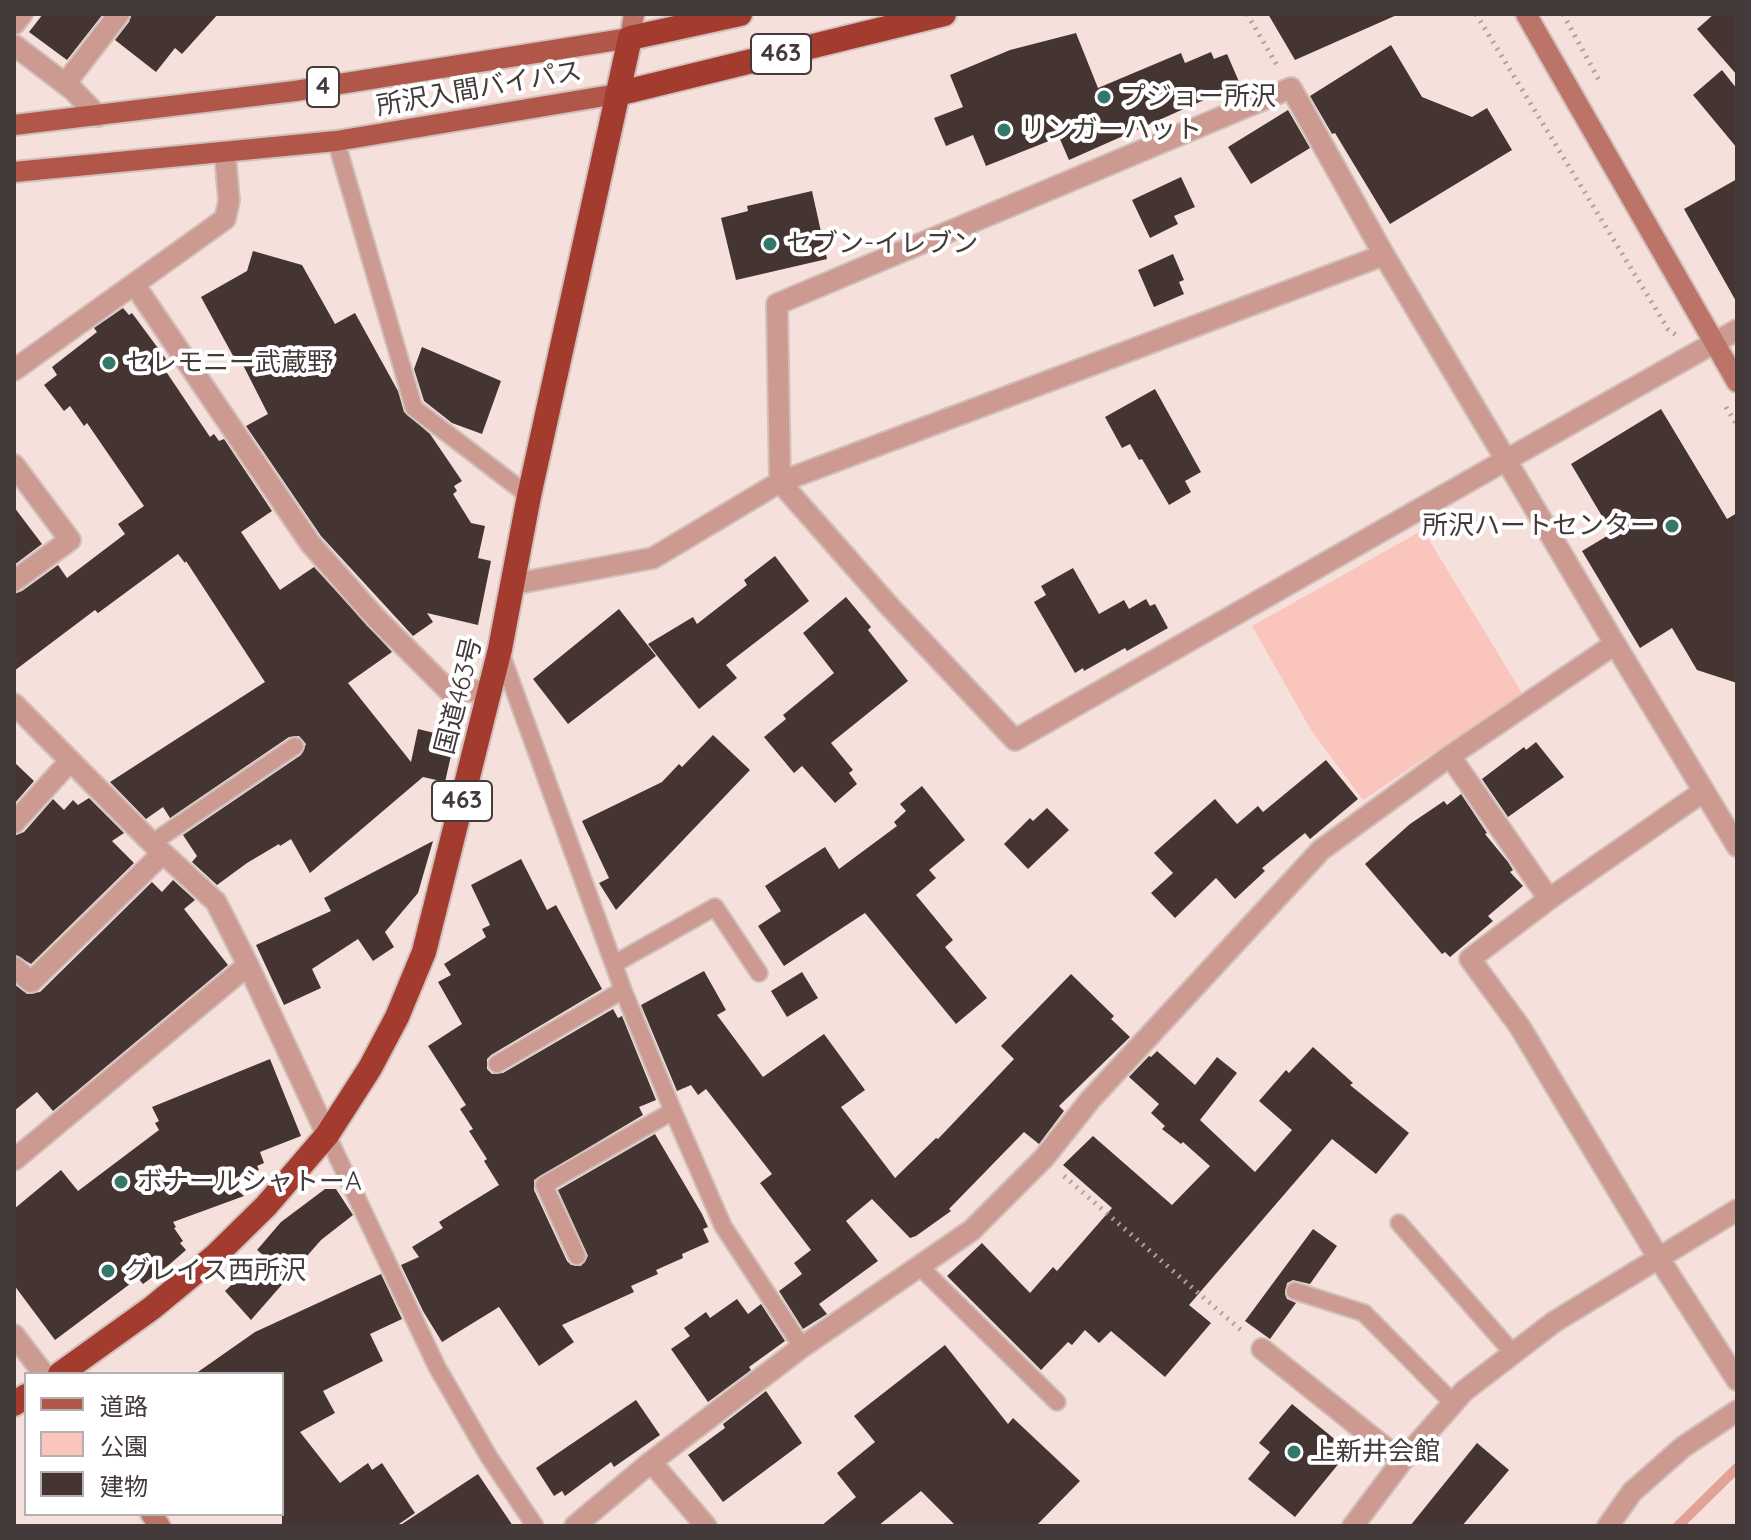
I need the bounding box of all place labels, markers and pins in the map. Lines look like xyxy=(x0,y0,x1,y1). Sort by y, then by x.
place label: プジョー所沢 xyxy=(1120,81,1276,113)
marker: プジョー所沢 xyxy=(1095,88,1113,106)
place label: リンガーハット xyxy=(1020,114,1202,146)
marker: リンガーハット xyxy=(995,121,1013,139)
place label: セブン-イレブン xyxy=(786,228,978,260)
marker: セブン-イレブン xyxy=(761,235,779,253)
place label: セレモニー武蔵野 xyxy=(125,347,333,379)
marker: セレモニー武蔵野 xyxy=(100,354,118,372)
place label: 所沢ハートセンター xyxy=(1422,510,1656,542)
marker: 所沢ハートセンター xyxy=(1663,517,1681,535)
place label: ボナールシャトーA xyxy=(137,1166,362,1198)
marker: ボナールシャトーA xyxy=(112,1173,130,1191)
place label: グレイス西所沢 xyxy=(124,1255,306,1287)
marker: グレイス西所沢 xyxy=(99,1262,117,1280)
place label: 上新井会館 xyxy=(1310,1436,1440,1468)
marker: 上新井会館 xyxy=(1285,1443,1303,1461)

